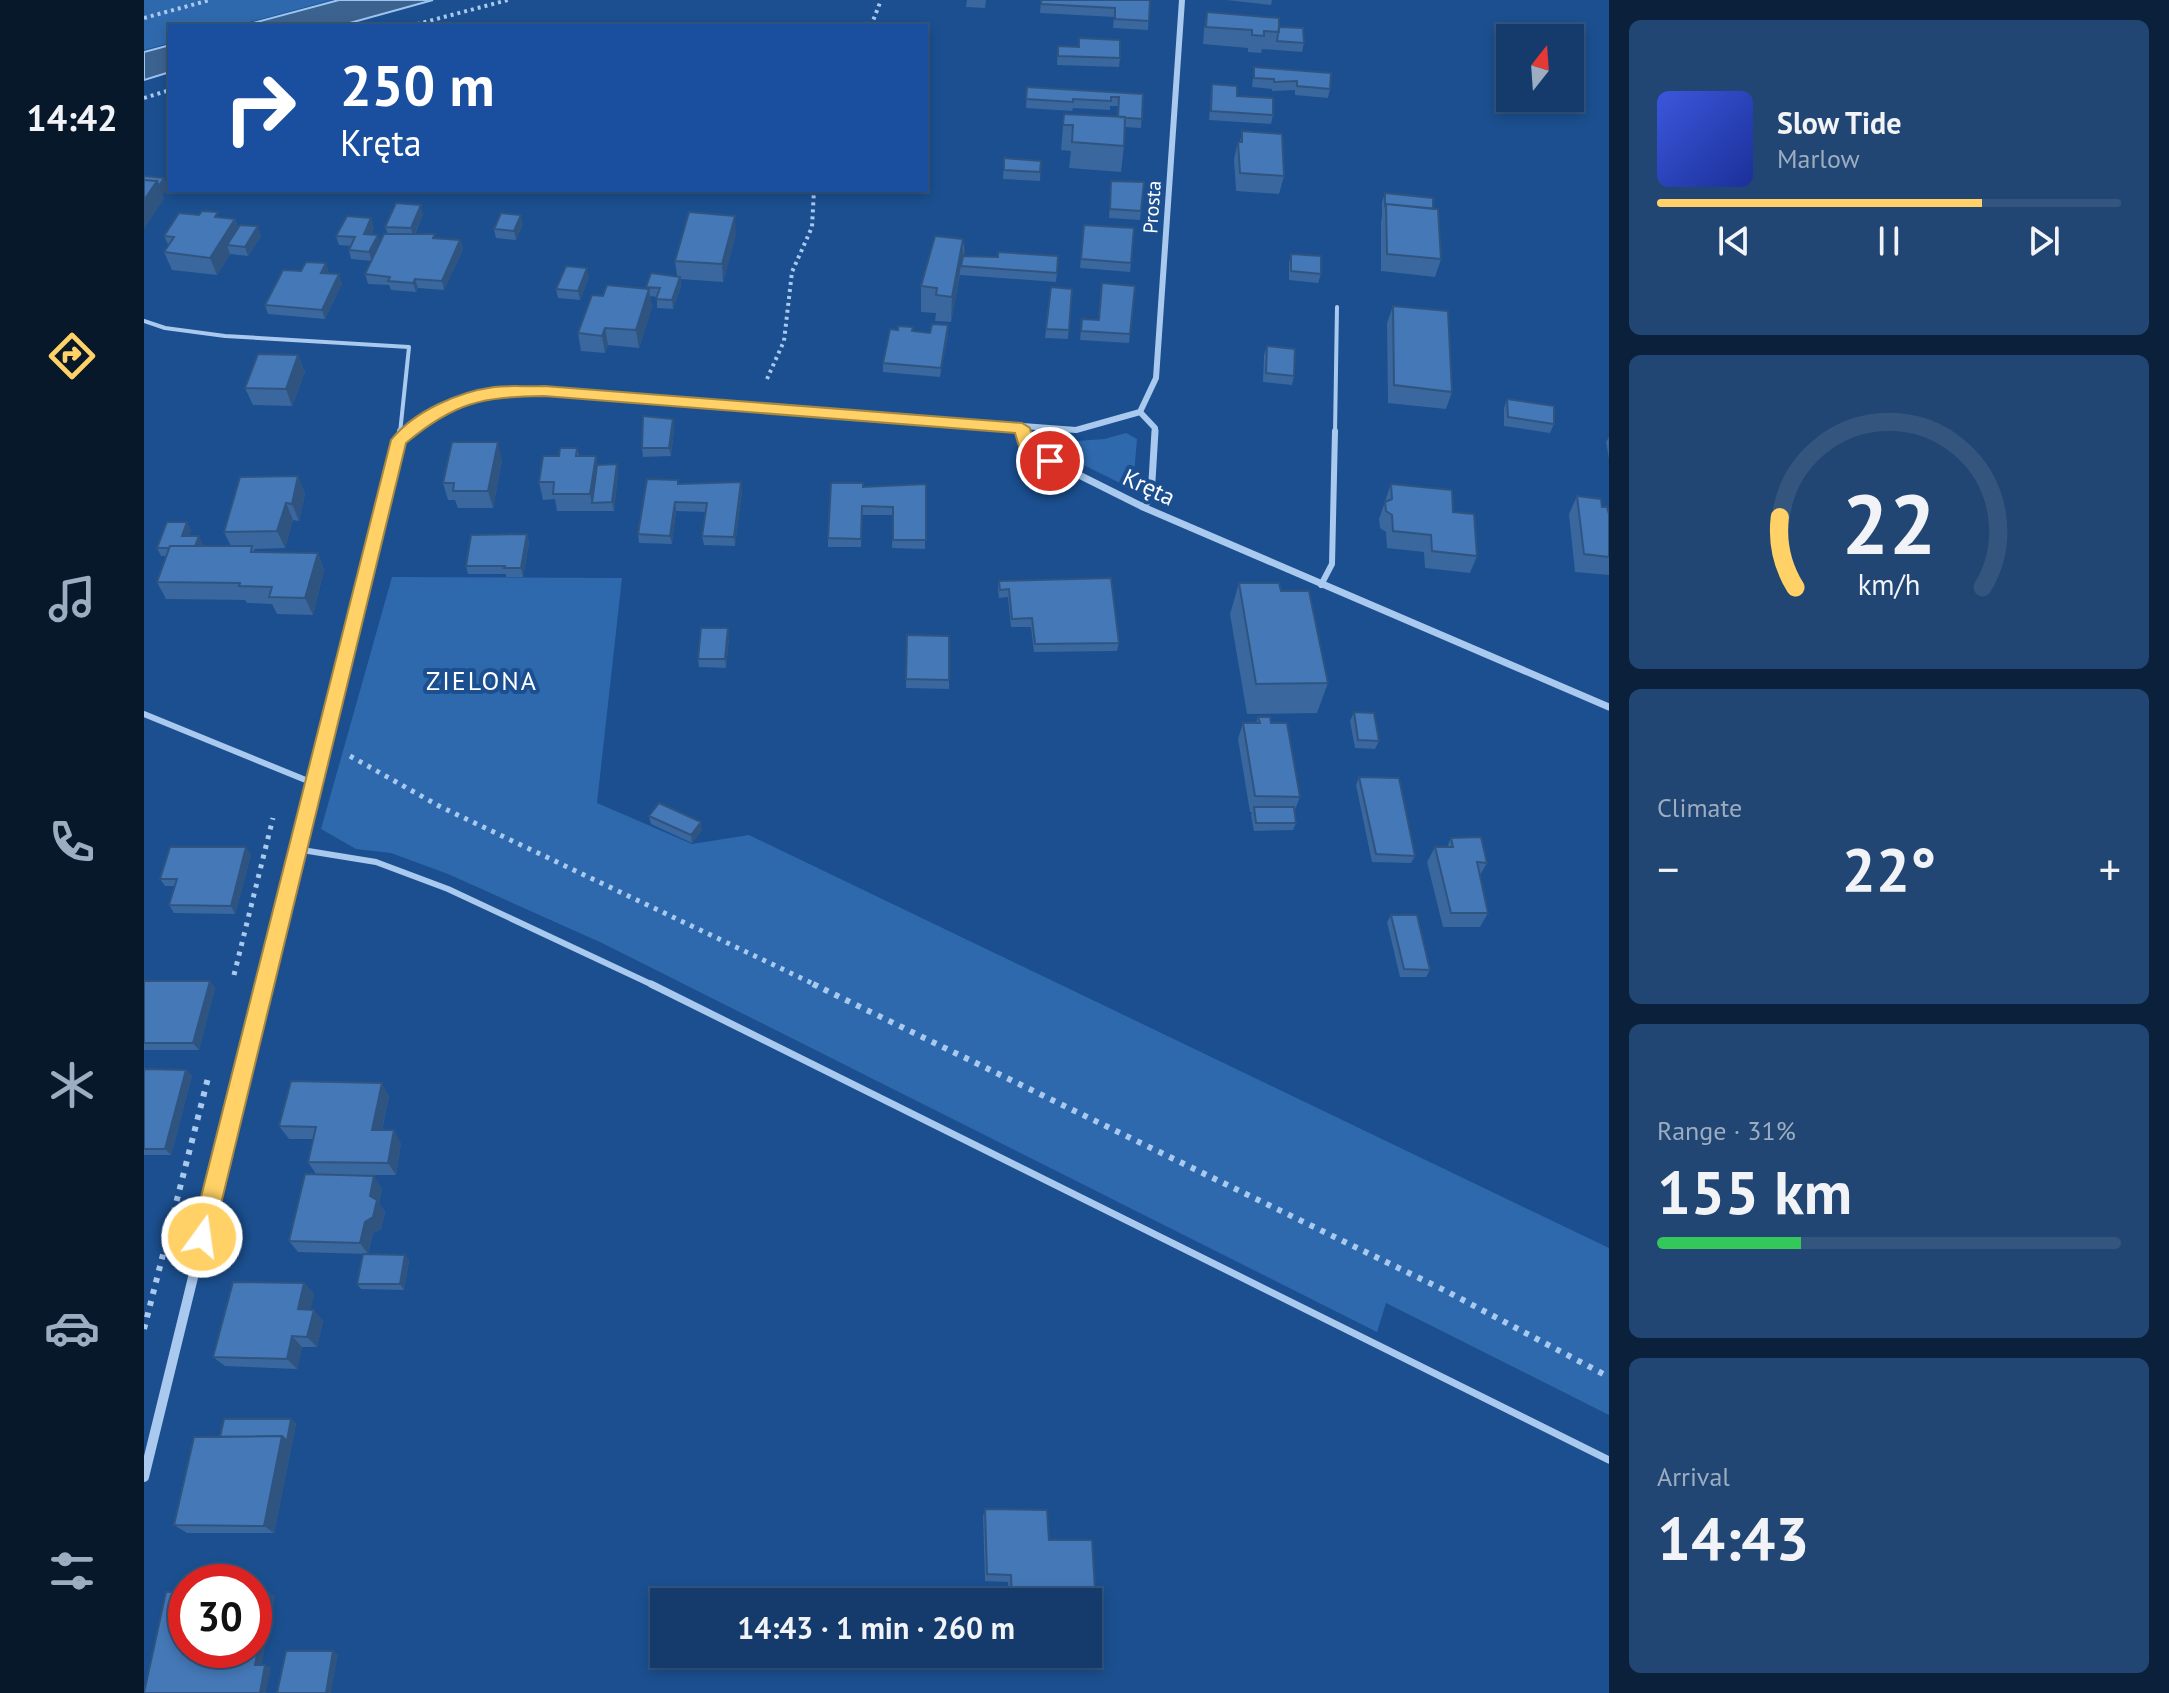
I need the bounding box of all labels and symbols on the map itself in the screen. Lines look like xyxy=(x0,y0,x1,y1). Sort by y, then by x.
north arrow xyxy=(1496,24,1584,112)
street label: Prosta xyxy=(1137,180,1167,234)
pin xyxy=(1016,427,1084,495)
street label: Kręta xyxy=(1118,461,1180,513)
district label: ZIELONA xyxy=(426,664,538,697)
position arrow xyxy=(160,1195,244,1279)
speed limit sign: 30 xyxy=(168,1564,272,1668)

